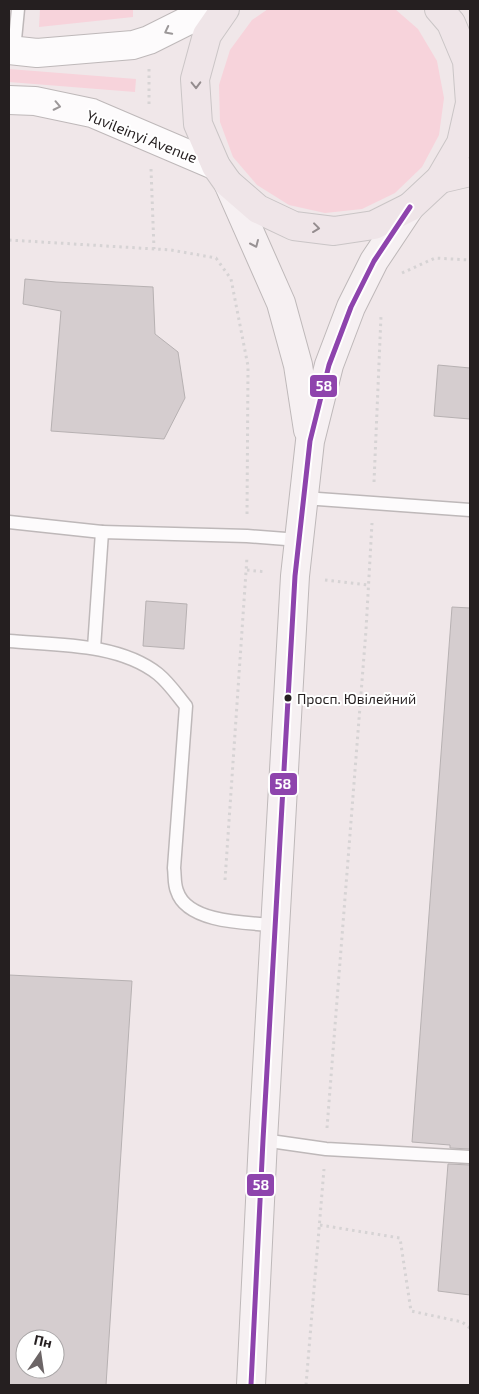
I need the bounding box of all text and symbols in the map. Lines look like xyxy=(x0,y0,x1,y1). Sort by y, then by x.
one-way arrow xyxy=(164,25,173,35)
one-way arrow xyxy=(191,82,201,90)
one-way arrow xyxy=(53,100,61,111)
street label: Yuvileinyi Avenue xyxy=(84,106,200,166)
one-way arrow xyxy=(312,223,320,233)
one-way arrow xyxy=(248,239,259,248)
line badge: 58 xyxy=(309,374,338,398)
text: 58 xyxy=(316,377,332,394)
place label: Просп. Ювілейний xyxy=(297,690,416,707)
marker: Просп. Ювілейний xyxy=(283,693,293,703)
line badge: 58 xyxy=(269,772,298,796)
text: 58 xyxy=(275,775,291,792)
line badge: 58 xyxy=(246,1173,275,1197)
text: 58 xyxy=(253,1176,269,1193)
north arrow xyxy=(15,1329,65,1379)
text: Пн xyxy=(32,1331,54,1351)

